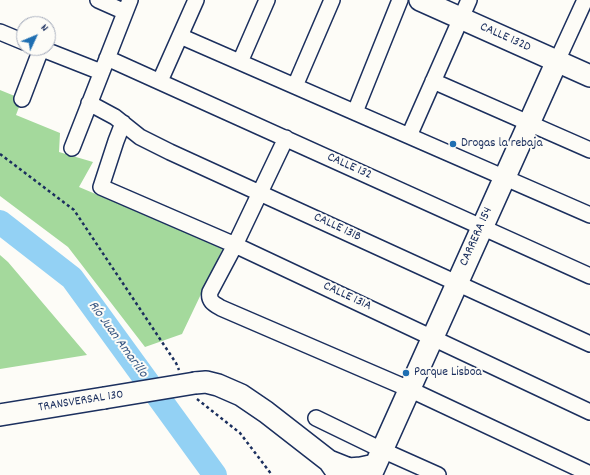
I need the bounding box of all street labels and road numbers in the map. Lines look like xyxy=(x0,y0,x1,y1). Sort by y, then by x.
street label: CALLE 132D xyxy=(477,20,533,56)
street label: CALLE 132 xyxy=(324,150,374,184)
street label: CARRERA 154 xyxy=(457,205,497,269)
street label: CALLE 131B xyxy=(311,210,363,246)
street label: CALLE 131A xyxy=(320,279,374,315)
street label: TRANSVERSAL 130 xyxy=(37,388,125,416)

